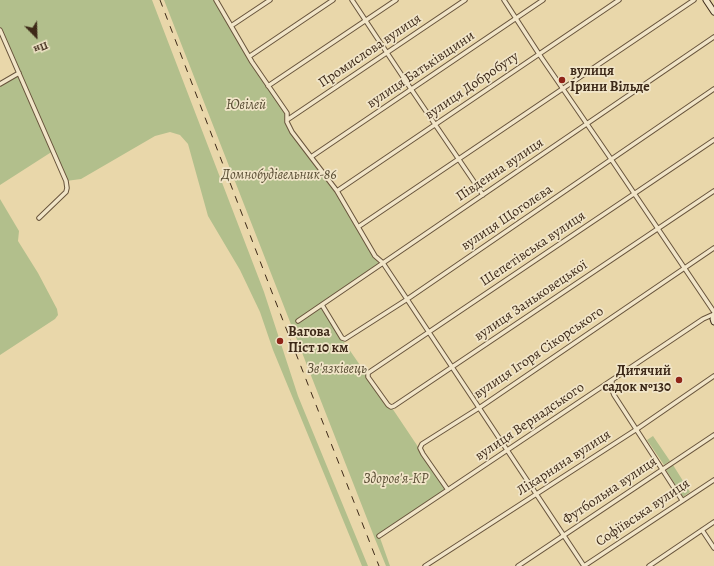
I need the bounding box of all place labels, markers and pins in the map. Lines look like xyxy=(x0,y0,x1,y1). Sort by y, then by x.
place label: вулиця Ірини Вільде xyxy=(570,64,650,96)
marker: вулиця Ірини Вільде xyxy=(557,75,567,85)
place label: Вагова Піст 10 км xyxy=(288,325,349,358)
marker: Вагова Піст 10 км xyxy=(275,336,285,346)
place label: Дитячий садок №130 xyxy=(602,364,671,396)
marker: Дитячий садок №130 xyxy=(674,375,684,385)

